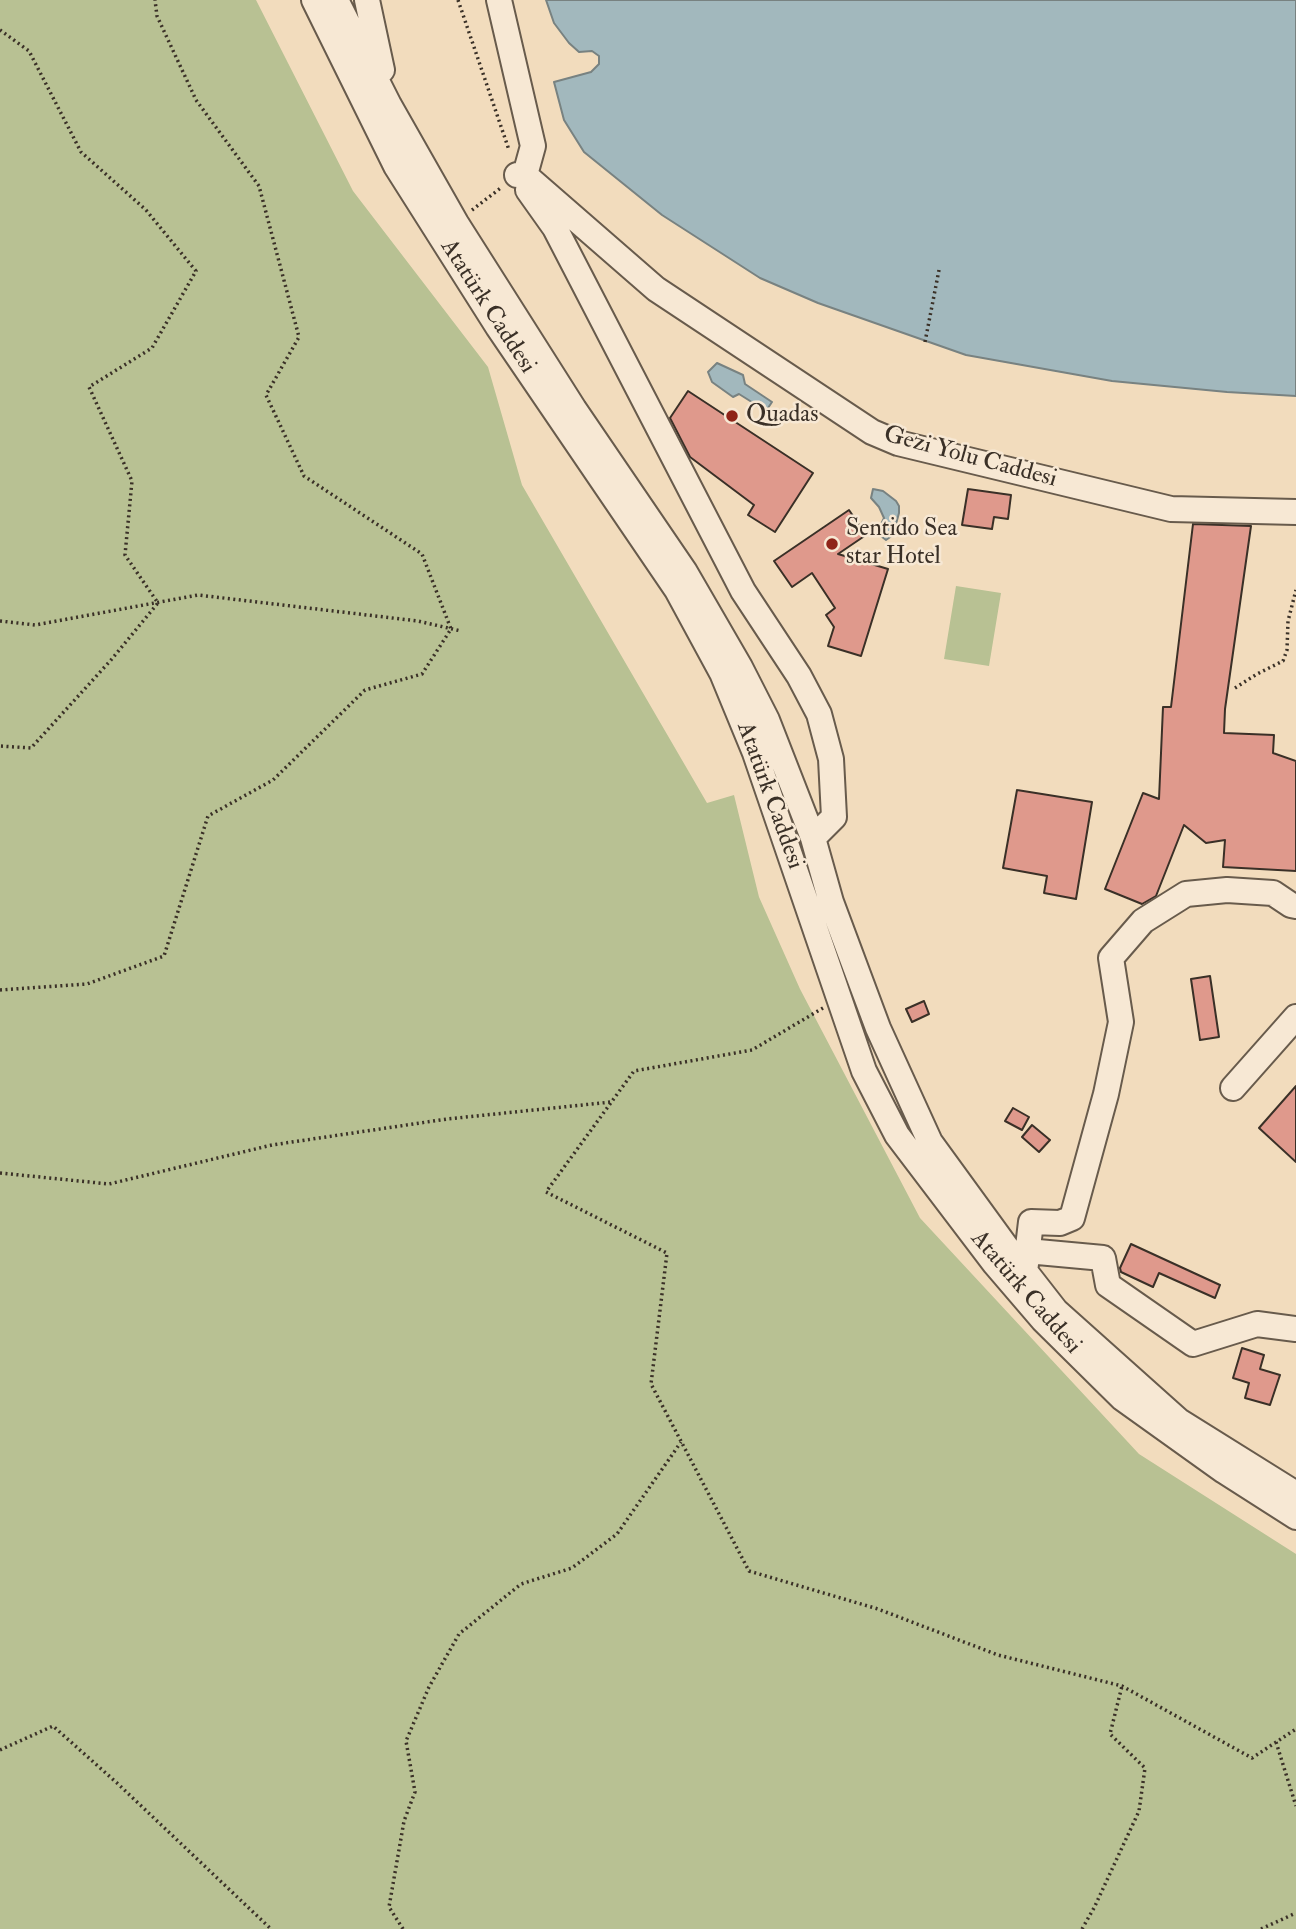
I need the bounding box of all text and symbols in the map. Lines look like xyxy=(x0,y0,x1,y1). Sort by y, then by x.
street label: Atatürk Caddesi xyxy=(433,235,541,379)
place label: Quadas xyxy=(746,402,818,430)
marker: Quadas xyxy=(724,408,740,424)
street label: Gezi Yolu Caddesi xyxy=(880,421,1060,495)
place label: Sentido Sea star Hotel xyxy=(846,516,957,572)
marker: Sentido Sea star Hotel xyxy=(824,536,840,552)
street label: Atatürk Caddesi xyxy=(729,719,809,873)
street label: Atatürk Caddesi xyxy=(964,1225,1086,1361)

